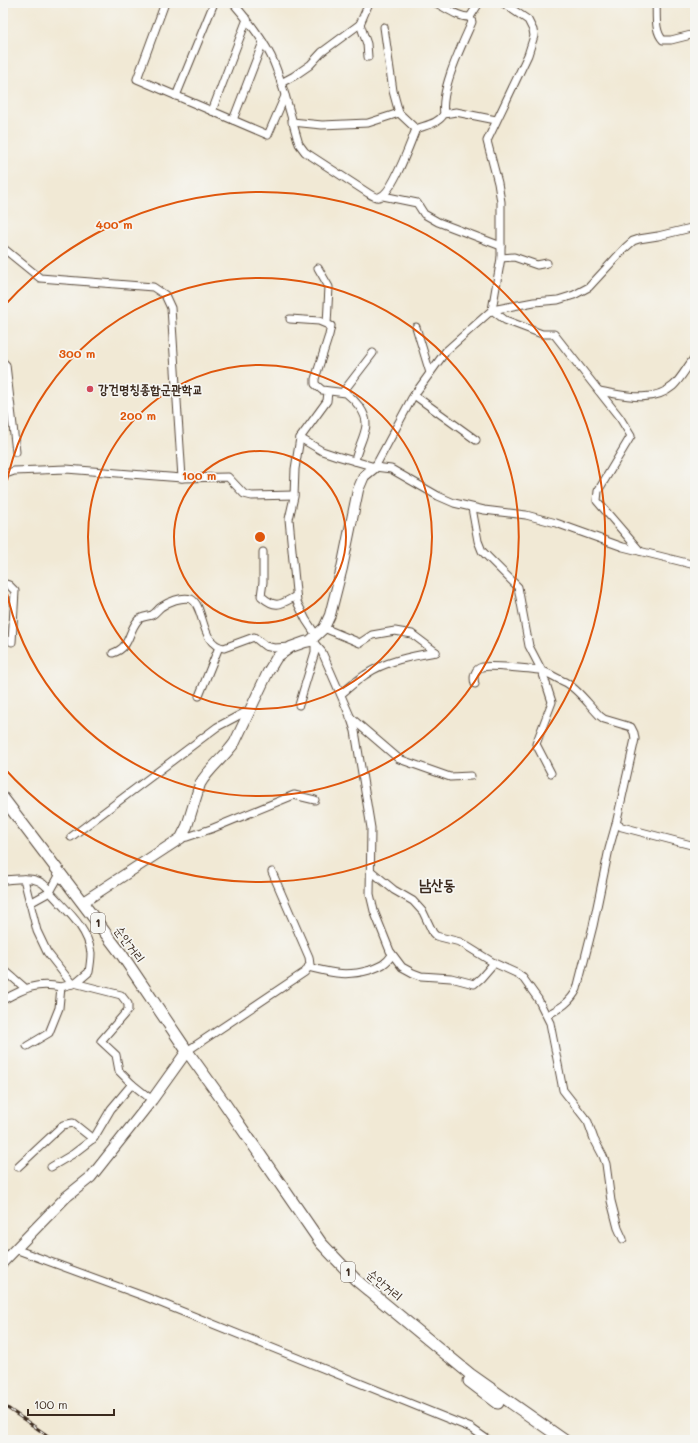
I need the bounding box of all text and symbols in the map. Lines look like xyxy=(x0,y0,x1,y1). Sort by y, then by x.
text: 400 m xyxy=(96,216,132,232)
text: 300 m xyxy=(59,345,95,361)
place label: 강건명칭종합군관학교 xyxy=(98,380,203,397)
marker: 강건명칭종합군관학교 xyxy=(85,384,95,394)
text: 200 m xyxy=(120,407,156,423)
text: 100 m xyxy=(182,467,216,483)
centre of rings xyxy=(253,530,267,544)
district label: 남산동 xyxy=(419,874,455,894)
road number: 1 xyxy=(91,913,105,933)
street label: 순안거리 xyxy=(111,922,150,966)
road number: 1 xyxy=(341,1262,355,1282)
street label: 순안거리 xyxy=(364,1265,407,1305)
scale bar xyxy=(28,1391,114,1417)
text: 100 m xyxy=(34,1396,68,1412)

